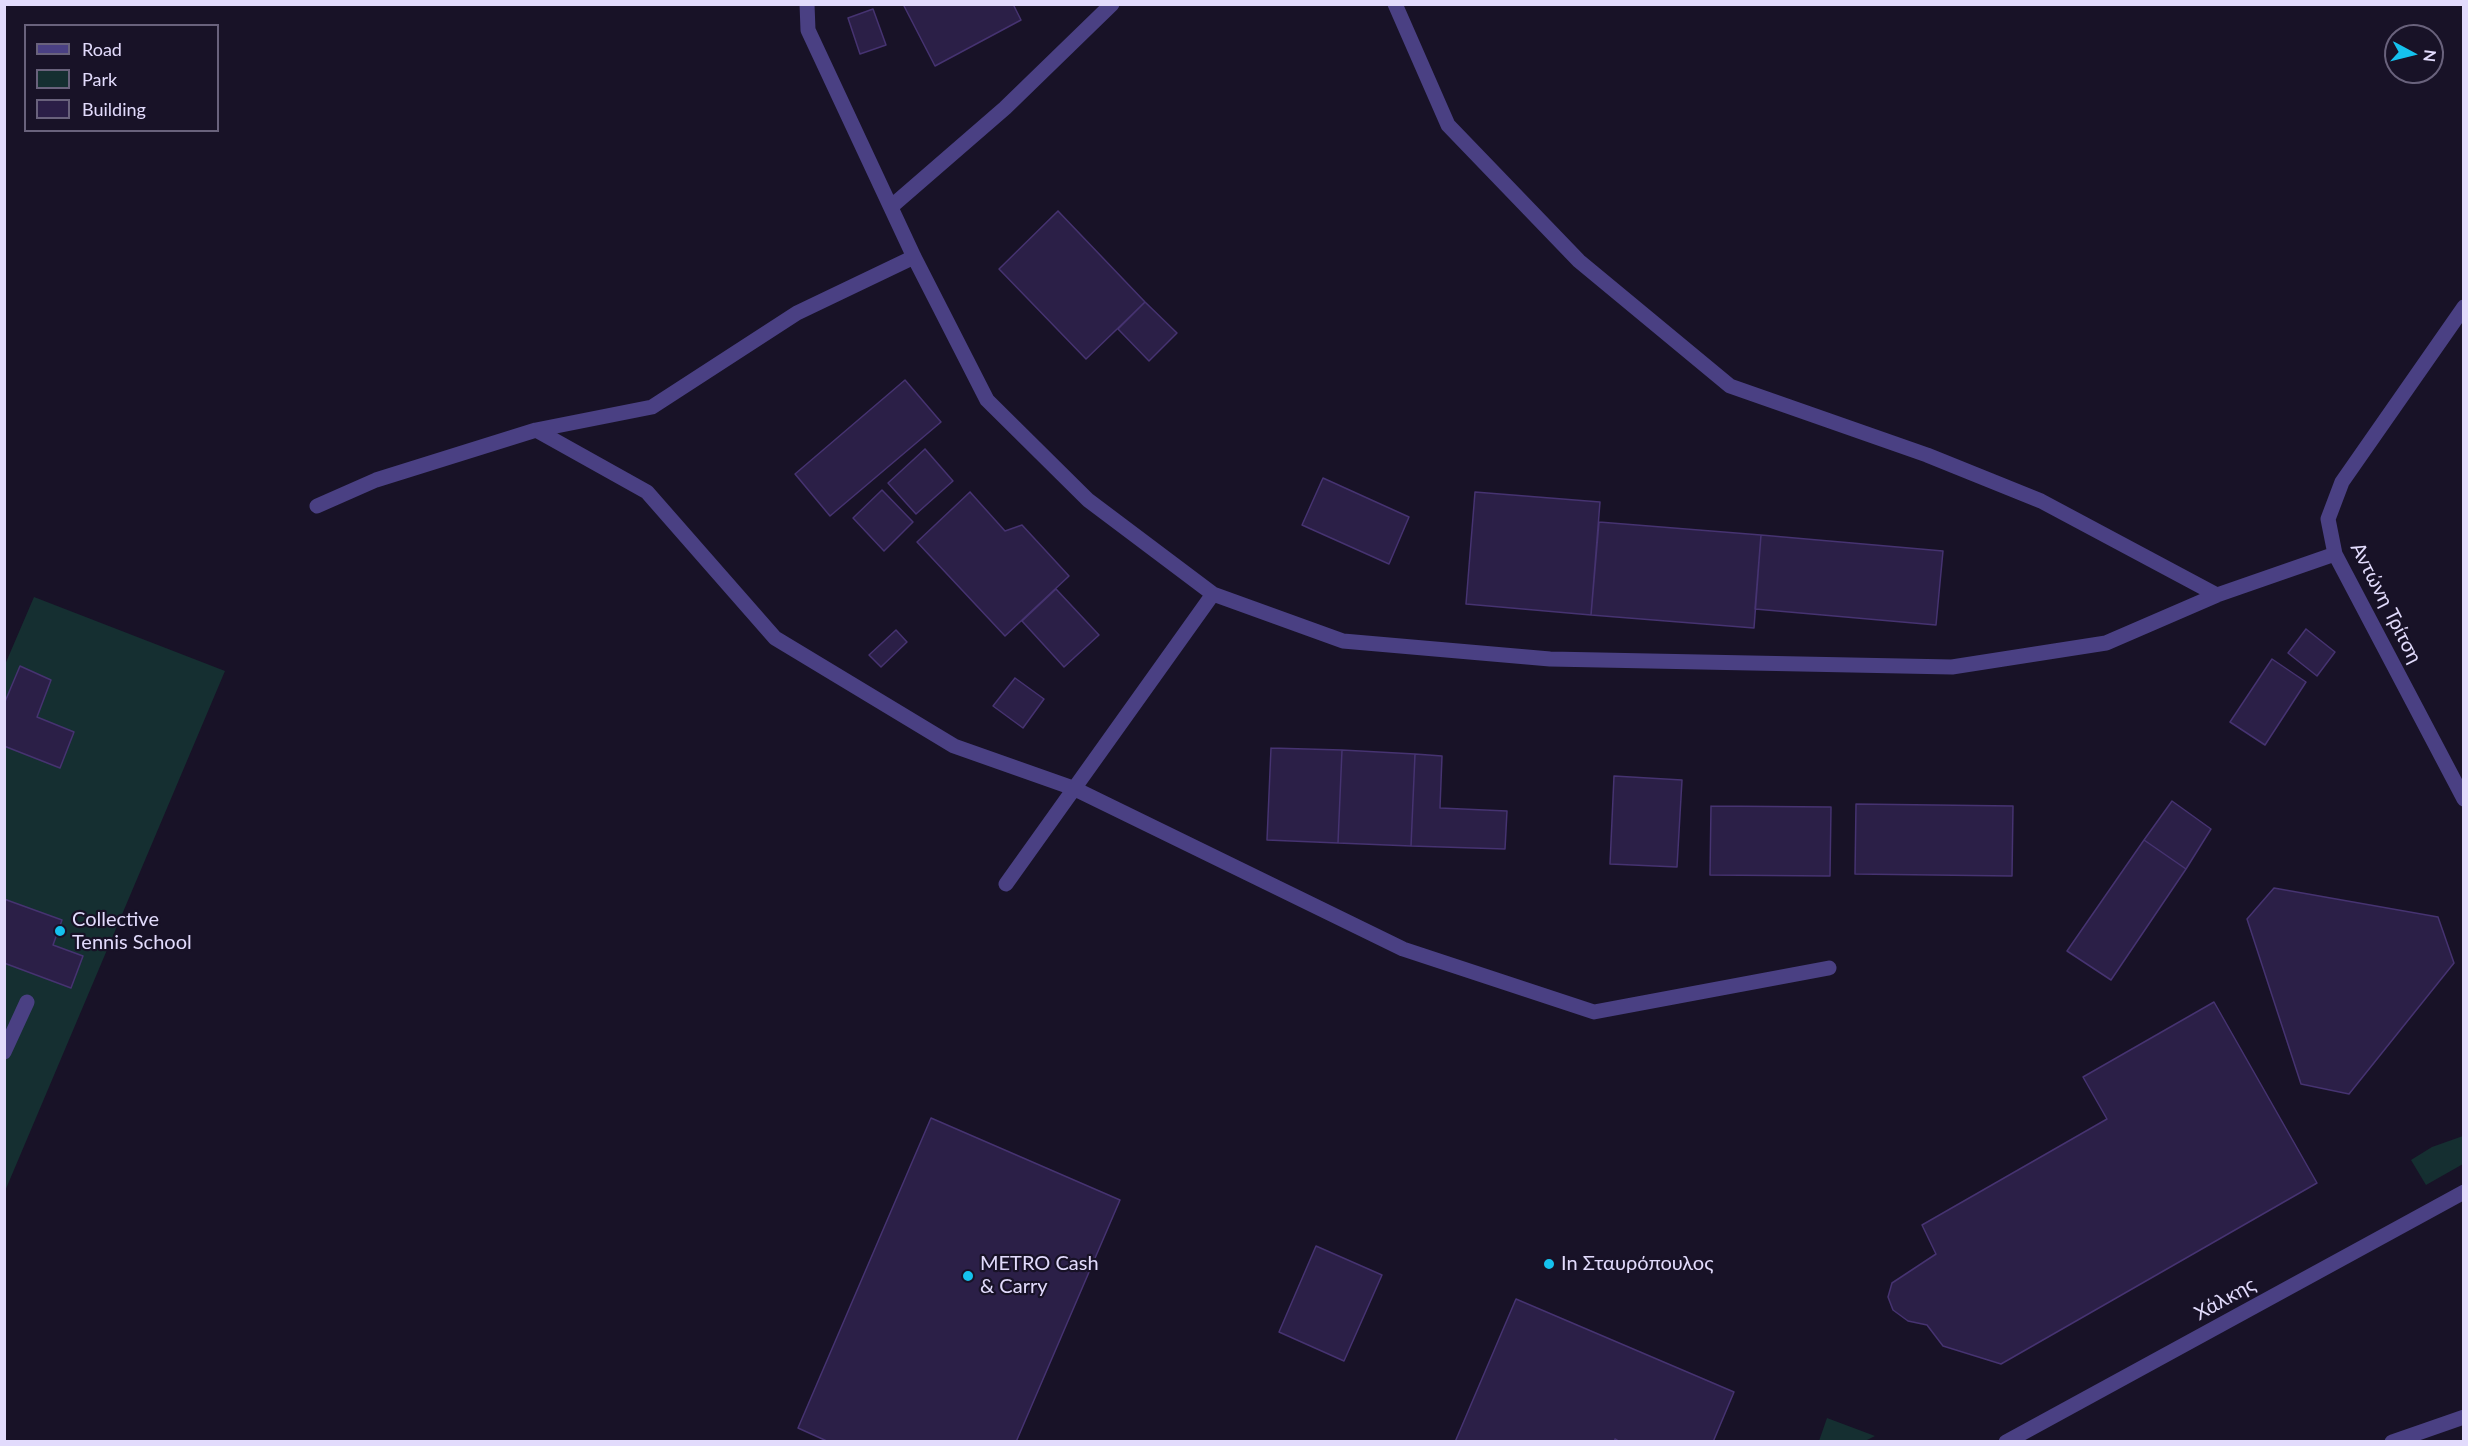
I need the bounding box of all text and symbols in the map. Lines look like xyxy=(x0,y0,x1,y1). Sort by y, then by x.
legend xyxy=(24,24,219,132)
north arrow xyxy=(2384,24,2444,84)
text: Road xyxy=(82,38,122,60)
text: N xyxy=(2420,49,2441,63)
text: Park xyxy=(82,68,117,90)
text: Building xyxy=(82,98,146,120)
street label: Αντώνη Τρίτση xyxy=(2345,539,2427,667)
place label: Collective Tennis School xyxy=(72,908,192,955)
marker: Collective Tennis School xyxy=(53,924,67,938)
place label: METRO Cash & Carry xyxy=(980,1252,1099,1299)
place label: In Σταυρόπουλος xyxy=(1561,1252,1713,1276)
marker: In Σταυρόπουλος xyxy=(1542,1257,1556,1271)
marker: METRO Cash & Carry xyxy=(961,1269,975,1283)
street label: Χάλκης xyxy=(2190,1273,2260,1325)

